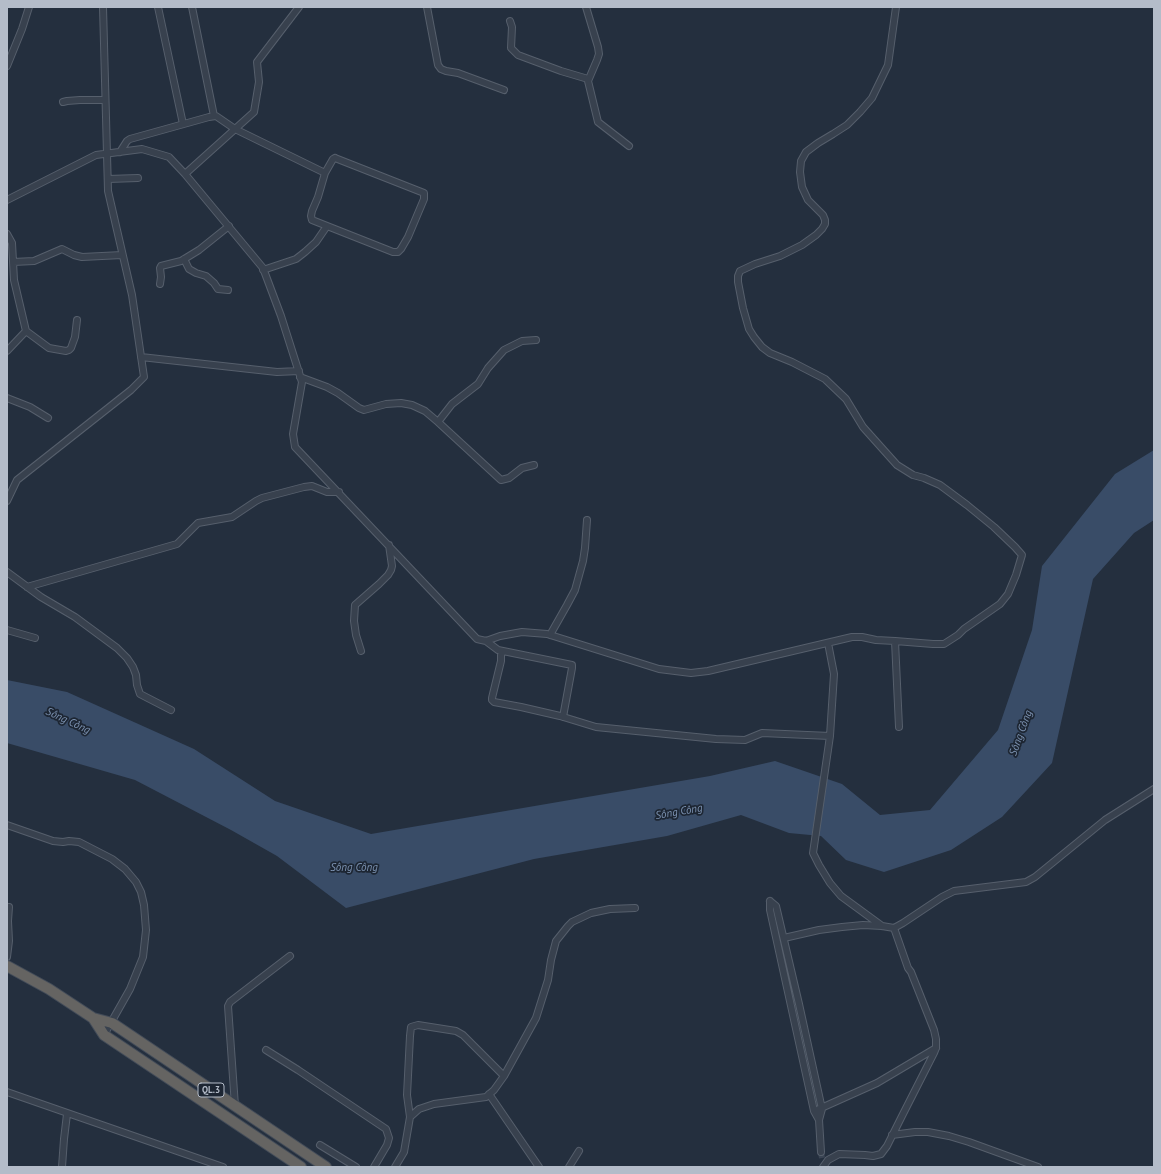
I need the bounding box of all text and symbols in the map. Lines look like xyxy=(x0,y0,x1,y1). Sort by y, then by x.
water label: Sông Công xyxy=(44,705,92,737)
water label: Sông Công xyxy=(1007,708,1035,758)
water label: Sông Công xyxy=(654,801,704,823)
water label: Sông Công xyxy=(330,861,378,875)
road number: QL.3 xyxy=(198,1083,224,1097)

